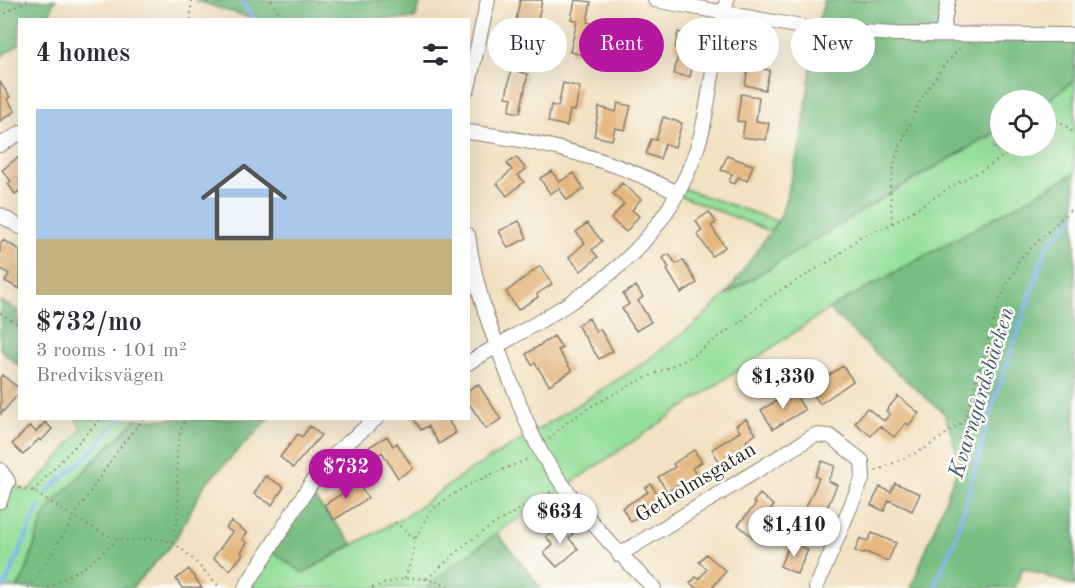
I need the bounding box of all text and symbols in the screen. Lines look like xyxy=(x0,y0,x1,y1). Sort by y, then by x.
chip: Buy xyxy=(488,18,567,72)
chip: Rent xyxy=(579,18,664,72)
chip: Filters xyxy=(676,18,779,72)
chip: New xyxy=(791,18,875,72)
icon: filters xyxy=(419,38,452,71)
text: 4 homes xyxy=(36,41,130,67)
map controls xyxy=(990,90,1056,156)
button: locate xyxy=(990,90,1056,156)
icon: home xyxy=(190,148,298,256)
water label: Kvarngårdsbäcken xyxy=(945,304,1019,482)
text: $732/mo xyxy=(36,310,142,336)
text: 3 rooms · 101 m² xyxy=(36,341,186,361)
pin: $1,330 xyxy=(734,359,832,410)
text: Bredviksvägen xyxy=(36,366,164,386)
text: $1,330 xyxy=(751,368,815,388)
street label: Getholmsgatan xyxy=(632,439,760,527)
pin: $732 xyxy=(310,449,382,500)
text: $732 xyxy=(323,458,369,478)
pin: $634 xyxy=(524,494,596,545)
text: $634 xyxy=(537,503,583,523)
pin: $1,410 xyxy=(745,507,843,558)
text: $1,410 xyxy=(762,516,826,536)

